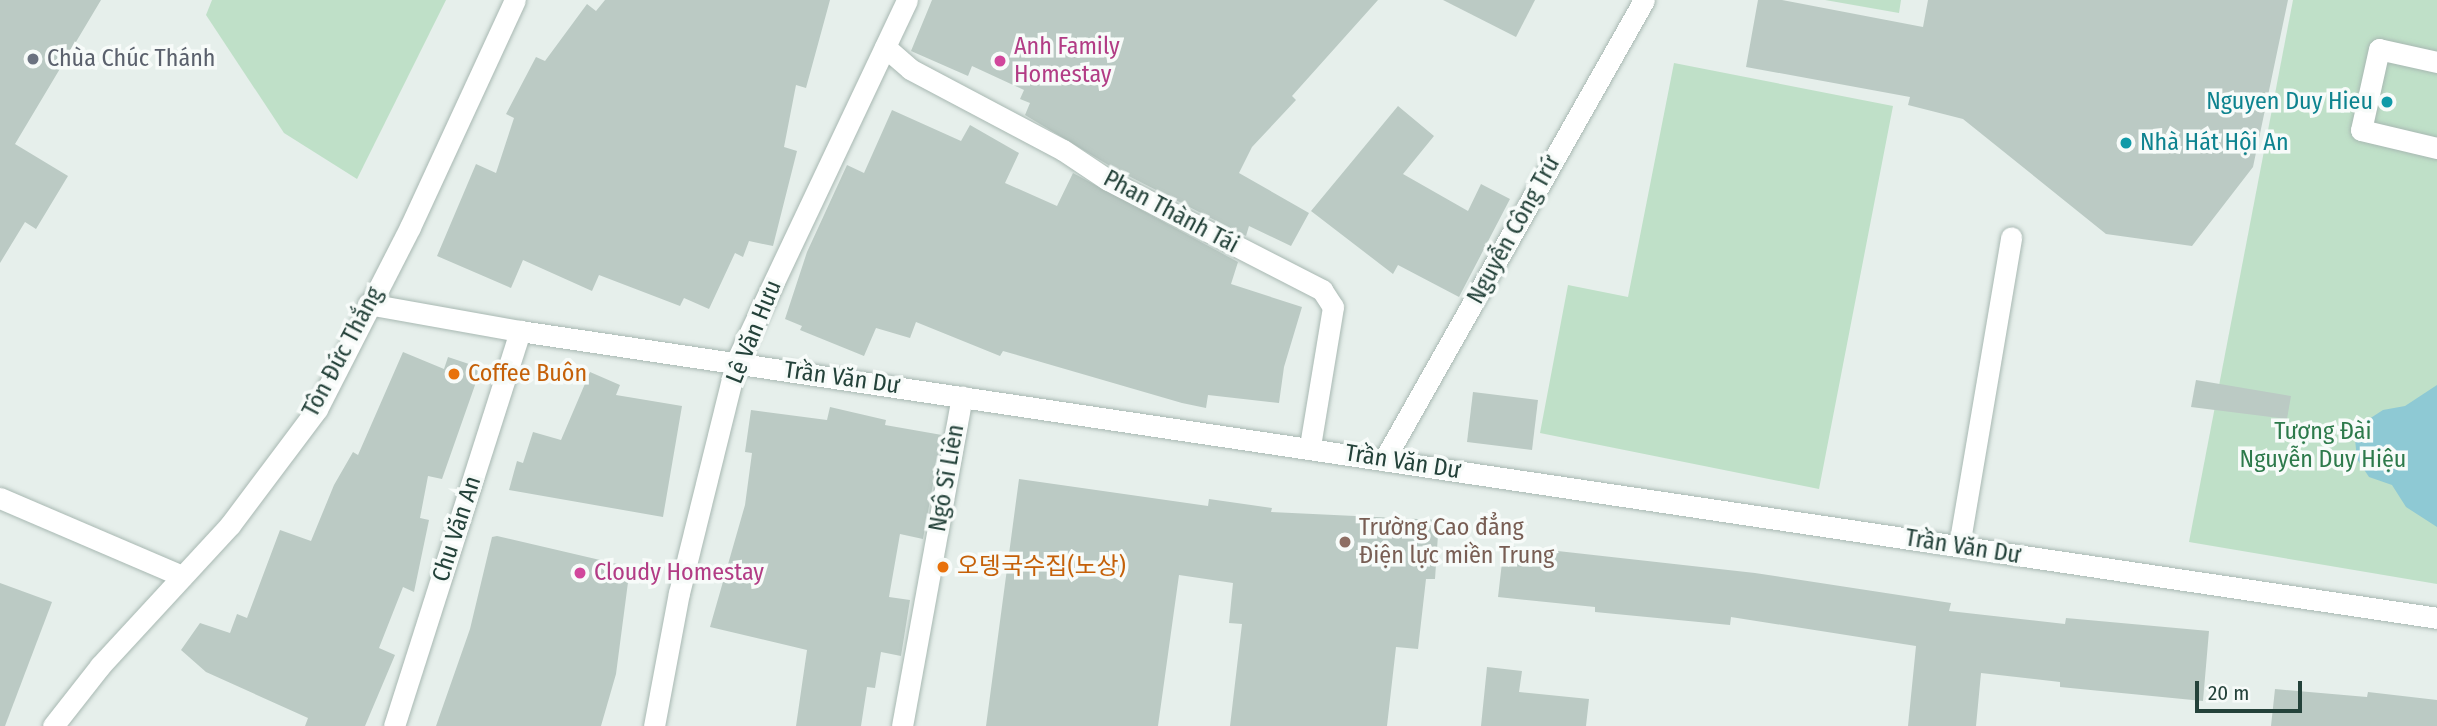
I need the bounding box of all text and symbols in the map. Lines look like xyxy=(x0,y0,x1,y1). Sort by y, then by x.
place label: Anh Family Homestay xyxy=(1014,33,1120,89)
place label: Chùa Chúc Thánh xyxy=(47,45,215,73)
marker: Chùa Chúc Thánh xyxy=(25,51,41,67)
marker: Anh Family Homestay xyxy=(992,53,1008,69)
place label: Nguyen Duy Hieu xyxy=(2206,88,2373,116)
marker: Nguyen Duy Hieu xyxy=(2379,94,2395,110)
place label: Nhà Hát Hội An xyxy=(2140,129,2289,157)
marker: Nhà Hát Hội An xyxy=(2118,135,2134,151)
street label: Nguyễn Công Trứ xyxy=(1461,151,1567,309)
street label: Phan Thành Tái xyxy=(1098,164,1244,260)
street label: Lê Văn Hưu xyxy=(720,276,788,388)
street label: Tôn Đức Thắng xyxy=(297,282,389,422)
street label: Trần Văn Dư xyxy=(782,356,902,400)
place label: Coffee Buôn xyxy=(468,360,587,388)
marker: Coffee Buôn xyxy=(446,366,462,382)
park label: Tượng Đài Nguyễn Duy Hiệu xyxy=(2240,418,2406,474)
street label: Ngô Sĩ Liên xyxy=(923,422,971,534)
street label: Trần Văn Dư xyxy=(1343,439,1463,485)
street label: Chu Văn An xyxy=(426,473,488,585)
place label: Trường Cao đẳng Điện lực miền Trung xyxy=(1359,514,1554,570)
street label: Trần Văn Dư xyxy=(1903,524,2023,570)
marker: Trường Cao đẳng Điện lực miền Trung xyxy=(1337,534,1353,550)
place label: 오뎅국수집(노상) xyxy=(957,553,1126,581)
place label: Cloudy Homestay xyxy=(594,559,764,587)
marker: 오뎅국수집(노상) xyxy=(935,559,951,575)
marker: Cloudy Homestay xyxy=(572,565,588,581)
scale bar xyxy=(2199,666,2306,710)
text: 20 m xyxy=(2208,680,2249,706)

